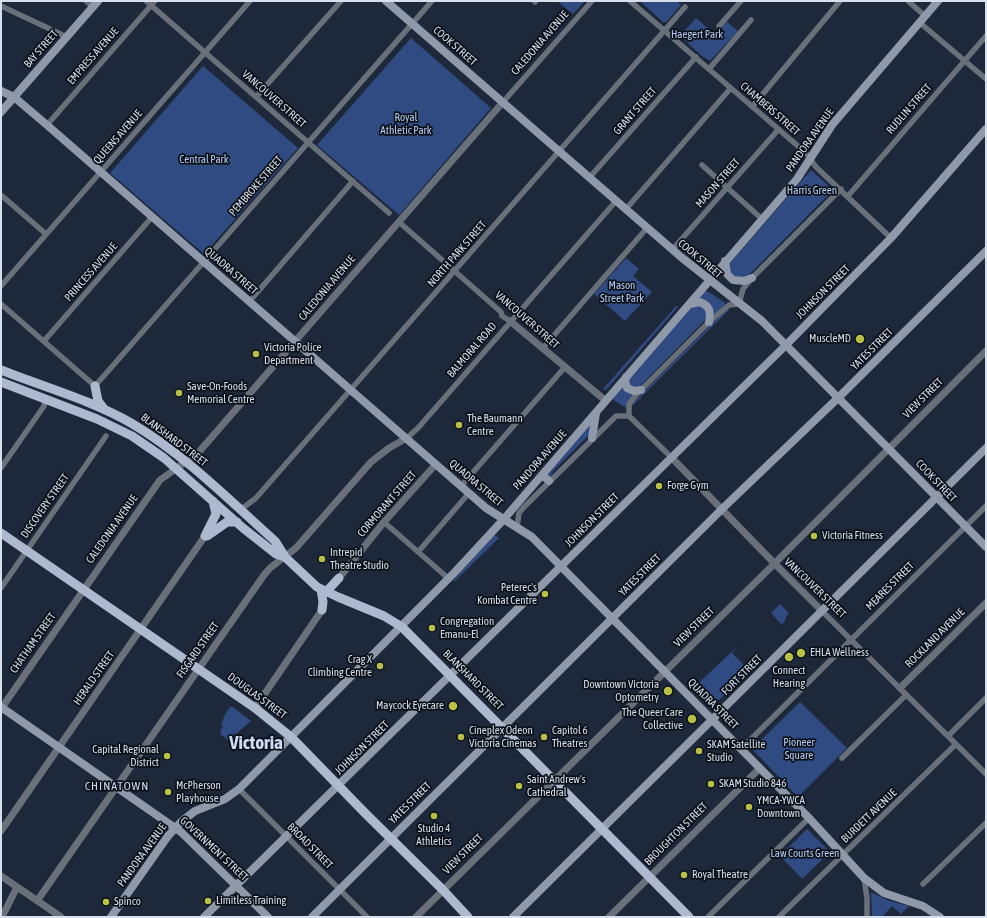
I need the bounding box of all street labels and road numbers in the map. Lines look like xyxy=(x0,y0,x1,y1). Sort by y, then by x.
street label: CALEDONIA AVENUE xyxy=(508,8,572,78)
street label: COOK STREET xyxy=(430,23,480,69)
street label: EMPRESS AVENUE xyxy=(65,25,121,87)
street label: BAY STREET xyxy=(21,27,61,71)
street label: VANCOUVER STREET xyxy=(239,67,309,131)
street label: CHAMBERS STREET xyxy=(737,79,803,139)
street label: RUDLIN STREET xyxy=(884,81,934,137)
street label: GRANT STREET xyxy=(611,85,659,137)
street label: PANDORA AVENUE xyxy=(783,106,837,174)
street label: QUEENS AVENUE xyxy=(91,107,145,167)
street label: PEMBROKE STREET xyxy=(226,153,286,219)
street label: MASON STREET xyxy=(693,156,743,210)
street label: NORTH PARK STREET xyxy=(425,218,489,290)
street label: COOK STREET xyxy=(675,237,725,281)
street label: PRINCESS AVENUE xyxy=(62,240,120,304)
street label: QUADRA STREET xyxy=(202,244,260,298)
street label: CALEDONIA AVENUE xyxy=(296,253,358,323)
street label: JOHNSON STREET xyxy=(793,262,853,322)
street label: VANCOUVER STREET xyxy=(492,288,562,352)
street label: BALMORAL ROAD xyxy=(444,320,500,380)
street label: YATES STREET xyxy=(848,325,896,373)
street label: VIEW STREET xyxy=(900,375,946,421)
street label: BLANSHARD STREET xyxy=(138,411,210,469)
street label: PANDORA AVENUE xyxy=(511,427,569,493)
street label: QUADRA STREET xyxy=(446,457,506,509)
street label: COOK STREET xyxy=(913,457,959,505)
street label: CORMORANT STREET xyxy=(355,468,419,540)
street label: DISCOVERY STREET xyxy=(18,471,72,541)
street label: JOHNSON STREET xyxy=(562,490,622,550)
street label: CALEDONIA AVENUE xyxy=(83,492,141,566)
street label: YATES STREET xyxy=(616,551,664,599)
street label: VANCOUVER STREET xyxy=(781,555,849,621)
street label: MEARES STREET xyxy=(863,559,917,613)
street label: VIEW STREET xyxy=(671,604,717,650)
street label: ROCKLAND AVENUE xyxy=(902,605,968,671)
street label: CHATHAM STREET xyxy=(7,610,59,676)
street label: FISGARD STREET xyxy=(174,619,222,681)
street label: BLANSHARD STREET xyxy=(440,647,506,713)
street label: HERALD STREET xyxy=(71,648,117,708)
street label: FORT STREET xyxy=(719,652,765,698)
street label: DOUGLAS STREET xyxy=(225,670,289,722)
street label: QUADRA STREET xyxy=(685,676,741,732)
street label: JOHNSON STREET xyxy=(332,718,392,778)
street label: YATES STREET xyxy=(386,779,434,827)
street label: BURDETT AVENUE xyxy=(838,786,900,846)
street label: BROUGHTON STREET xyxy=(642,800,710,868)
street label: GOVERNMENT STREET xyxy=(177,814,251,884)
street label: BROAD STREET xyxy=(284,820,336,872)
street label: PANDORA AVENUE xyxy=(115,821,169,889)
street label: VIEW STREET xyxy=(440,831,486,877)

